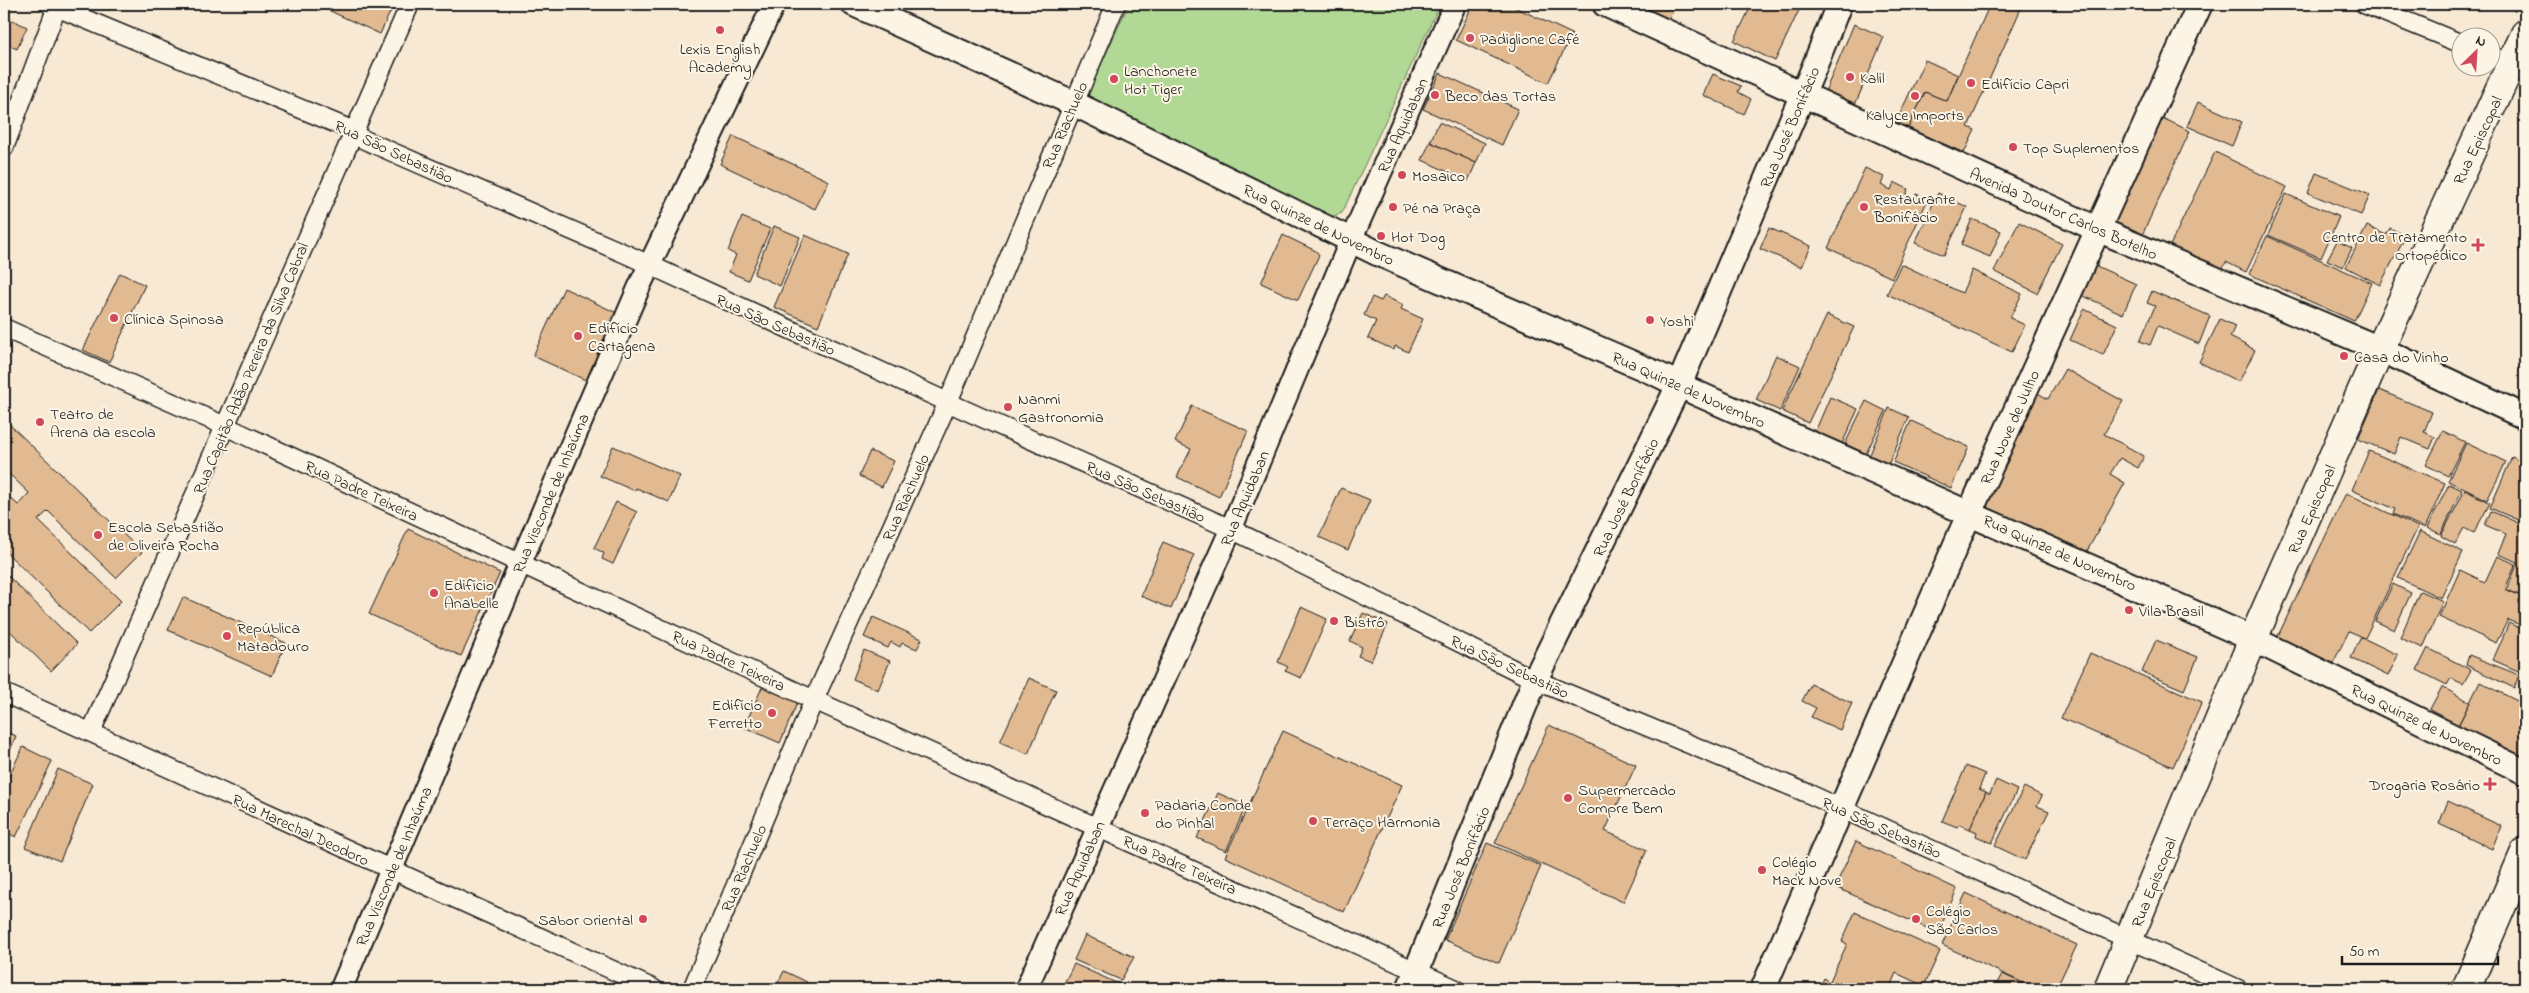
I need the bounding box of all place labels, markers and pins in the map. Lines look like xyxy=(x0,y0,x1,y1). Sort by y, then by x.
marker: Lexis English Academy xyxy=(714,24,726,36)
place label: Padiglione Café xyxy=(1480,28,1580,52)
marker: Padiglione Café xyxy=(1464,32,1476,44)
place label: Lexis English Academy xyxy=(680,38,760,80)
place label: Lanchonete Hot Tiger xyxy=(1124,60,1198,102)
place label: Kalil xyxy=(1860,67,1885,91)
marker: Kalil xyxy=(1844,71,1856,83)
marker: Lanchonete Hot Tiger xyxy=(1108,73,1120,85)
place label: Edifício Capri xyxy=(1981,73,2069,97)
marker: Edifício Capri xyxy=(1965,77,1977,89)
place label: Beco das Tortas xyxy=(1444,85,1556,109)
marker: Beco das Tortas xyxy=(1429,89,1441,101)
marker: Kalyce Imports xyxy=(1909,90,1921,102)
place label: Kalyce Imports xyxy=(1866,104,1964,128)
place label: Top Suplementos xyxy=(2023,137,2139,161)
marker: Top Suplementos xyxy=(2007,141,2019,153)
place label: Mosaico xyxy=(1412,165,1465,189)
marker: Mosaico xyxy=(1396,169,1408,181)
place label: Restaurante Bonifácio xyxy=(1873,188,1956,230)
place label: Pé na Praça xyxy=(1403,197,1481,221)
marker: Pé na Praça xyxy=(1387,201,1399,213)
marker: Restaurante Bonifácio xyxy=(1858,201,1870,213)
place label: Hot Dog xyxy=(1391,226,1445,250)
place label: Centro de Tratamento Ortopédico xyxy=(2322,226,2467,268)
marker: Hot Dog xyxy=(1375,230,1387,242)
marker: Centro de Tratamento Ortopédico xyxy=(2471,238,2485,252)
place label: Clínica Spinosa xyxy=(124,308,224,332)
place label: Yoshi xyxy=(1660,310,1694,334)
marker: Clínica Spinosa xyxy=(108,312,120,324)
marker: Yoshi xyxy=(1644,314,1656,326)
place label: Edifício Cartagena xyxy=(588,317,655,359)
marker: Edifício Cartagena xyxy=(572,330,584,342)
place label: Casa do Vinho xyxy=(2354,346,2449,370)
marker: Casa do Vinho xyxy=(2338,350,2350,362)
place label: Nanmi Gastronomia xyxy=(1018,388,1104,430)
marker: Nanmi Gastronomia xyxy=(1002,401,1014,413)
place label: Teatro de Arena da escola xyxy=(50,403,156,445)
marker: Teatro de Arena da escola xyxy=(34,416,46,428)
place label: Escola Sebastião de Oliveira Rocha xyxy=(108,516,223,558)
marker: Escola Sebastião de Oliveira Rocha xyxy=(92,529,104,541)
place label: Edifício Anabelle xyxy=(444,574,499,616)
marker: Edifício Anabelle xyxy=(428,587,440,599)
place label: Vila Brasil xyxy=(2138,600,2204,624)
marker: Vila Brasil xyxy=(2123,604,2135,616)
place label: Bistrô xyxy=(1343,611,1384,635)
marker: Bistrô xyxy=(1328,615,1340,627)
place label: República Matadouro xyxy=(237,617,309,659)
marker: República Matadouro xyxy=(221,630,233,642)
place label: Edifício Ferretto xyxy=(707,694,762,736)
marker: Edifício Ferretto xyxy=(766,707,778,719)
place label: Drogaria Rosário xyxy=(2368,774,2480,798)
marker: Drogaria Rosário xyxy=(2484,778,2496,790)
place label: Supermercado Compre Bem xyxy=(1578,779,1676,821)
marker: Supermercado Compre Bem xyxy=(1562,792,1574,804)
place label: Padaria Conde do Pinhal xyxy=(1155,794,1252,836)
marker: Padaria Conde do Pinhal xyxy=(1139,807,1151,819)
place label: Terraço Harmonia xyxy=(1323,811,1440,835)
marker: Terraço Harmonia xyxy=(1307,815,1319,827)
place label: Colégio Mack Nove xyxy=(1772,851,1842,893)
marker: Colégio Mack Nove xyxy=(1756,864,1768,876)
place label: Colégio São Carlos xyxy=(1926,900,1998,942)
place label: Sabor Oriental xyxy=(538,909,633,933)
marker: Sabor Oriental xyxy=(637,913,649,925)
marker: Colégio São Carlos xyxy=(1910,913,1922,925)

